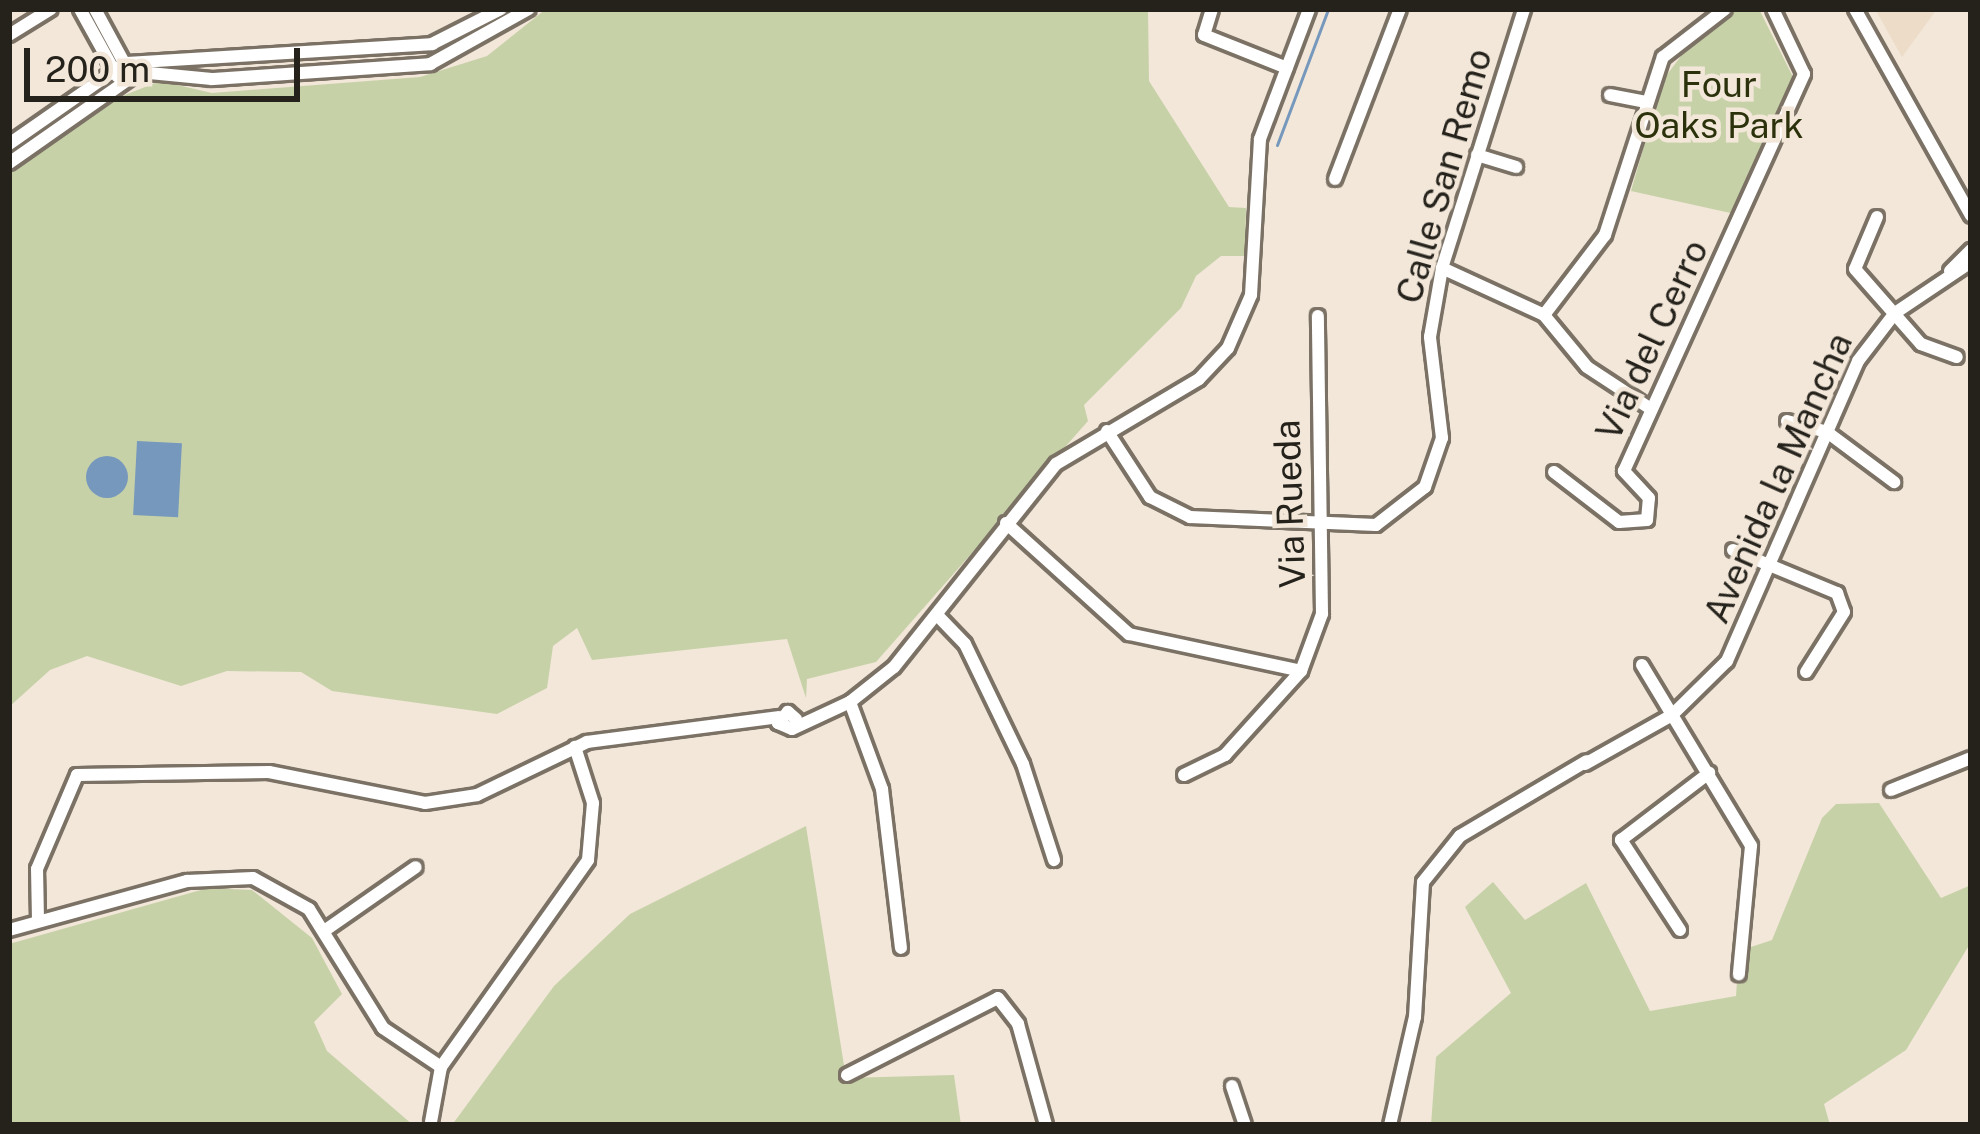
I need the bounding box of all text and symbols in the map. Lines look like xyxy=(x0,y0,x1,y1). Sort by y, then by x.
scale bar xyxy=(30,24,306,98)
street label: Calle San Remo xyxy=(1387,44,1501,308)
text: 200 m xyxy=(45,48,150,90)
park label: Four Oaks Park xyxy=(1634,62,1804,147)
street label: Via del Cerro xyxy=(1587,233,1717,447)
street label: Avenida la Mancha xyxy=(1695,326,1861,630)
street label: Via Rueda xyxy=(1265,419,1315,589)

